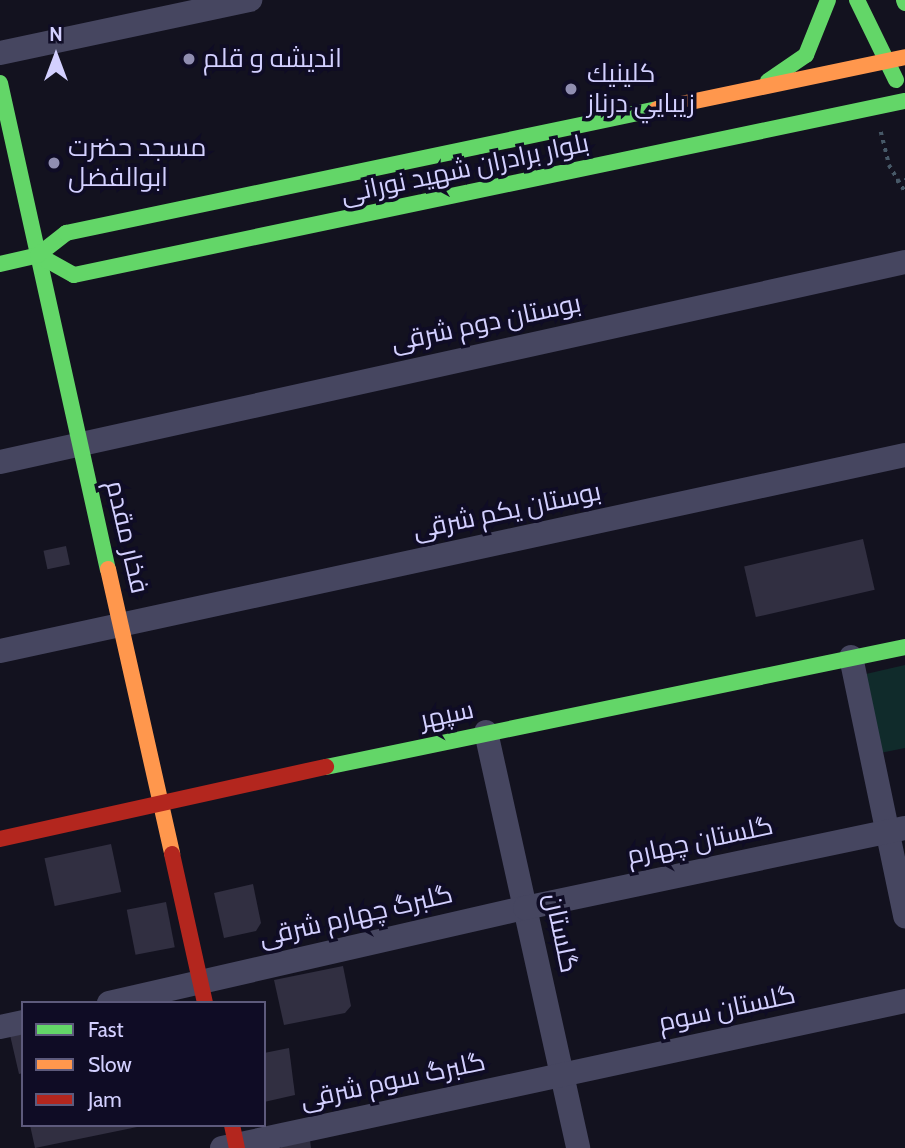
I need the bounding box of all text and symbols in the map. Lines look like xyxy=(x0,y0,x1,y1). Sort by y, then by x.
north arrow xyxy=(21,21,91,91)
text: N xyxy=(49,23,63,46)
place label: اندیشه و قلم xyxy=(203,43,342,75)
marker: اندیشه و قلم xyxy=(181,51,197,67)
place label: كلينيك زيبايي درناز xyxy=(587,58,695,119)
marker: كلينيك زيبايي درناز xyxy=(561,79,581,99)
street label: بلوار برادران شهید نورانی xyxy=(338,127,592,211)
place label: مسجد حضرت ابوالفضل xyxy=(68,132,207,194)
marker: مسجد حضرت ابوالفضل xyxy=(46,155,62,171)
street label: بوستان دوم شرقی xyxy=(388,288,584,358)
street label: بوستان یکم شرقی xyxy=(410,476,604,546)
street label: فخار مقدم xyxy=(99,477,155,597)
street label: سپهر xyxy=(417,694,477,736)
street label: گلستان چهارم xyxy=(624,810,776,872)
street label: گلبرگ چهارم شرقی xyxy=(256,879,456,953)
street label: گلستان xyxy=(537,890,585,976)
street label: گلستان سوم xyxy=(656,979,798,1039)
legend xyxy=(21,1001,266,1127)
text: Fast xyxy=(88,1017,124,1042)
street label: گلبرگ سوم شرقی xyxy=(298,1046,488,1116)
text: Slow xyxy=(88,1052,132,1077)
text: Jam xyxy=(88,1087,122,1112)

